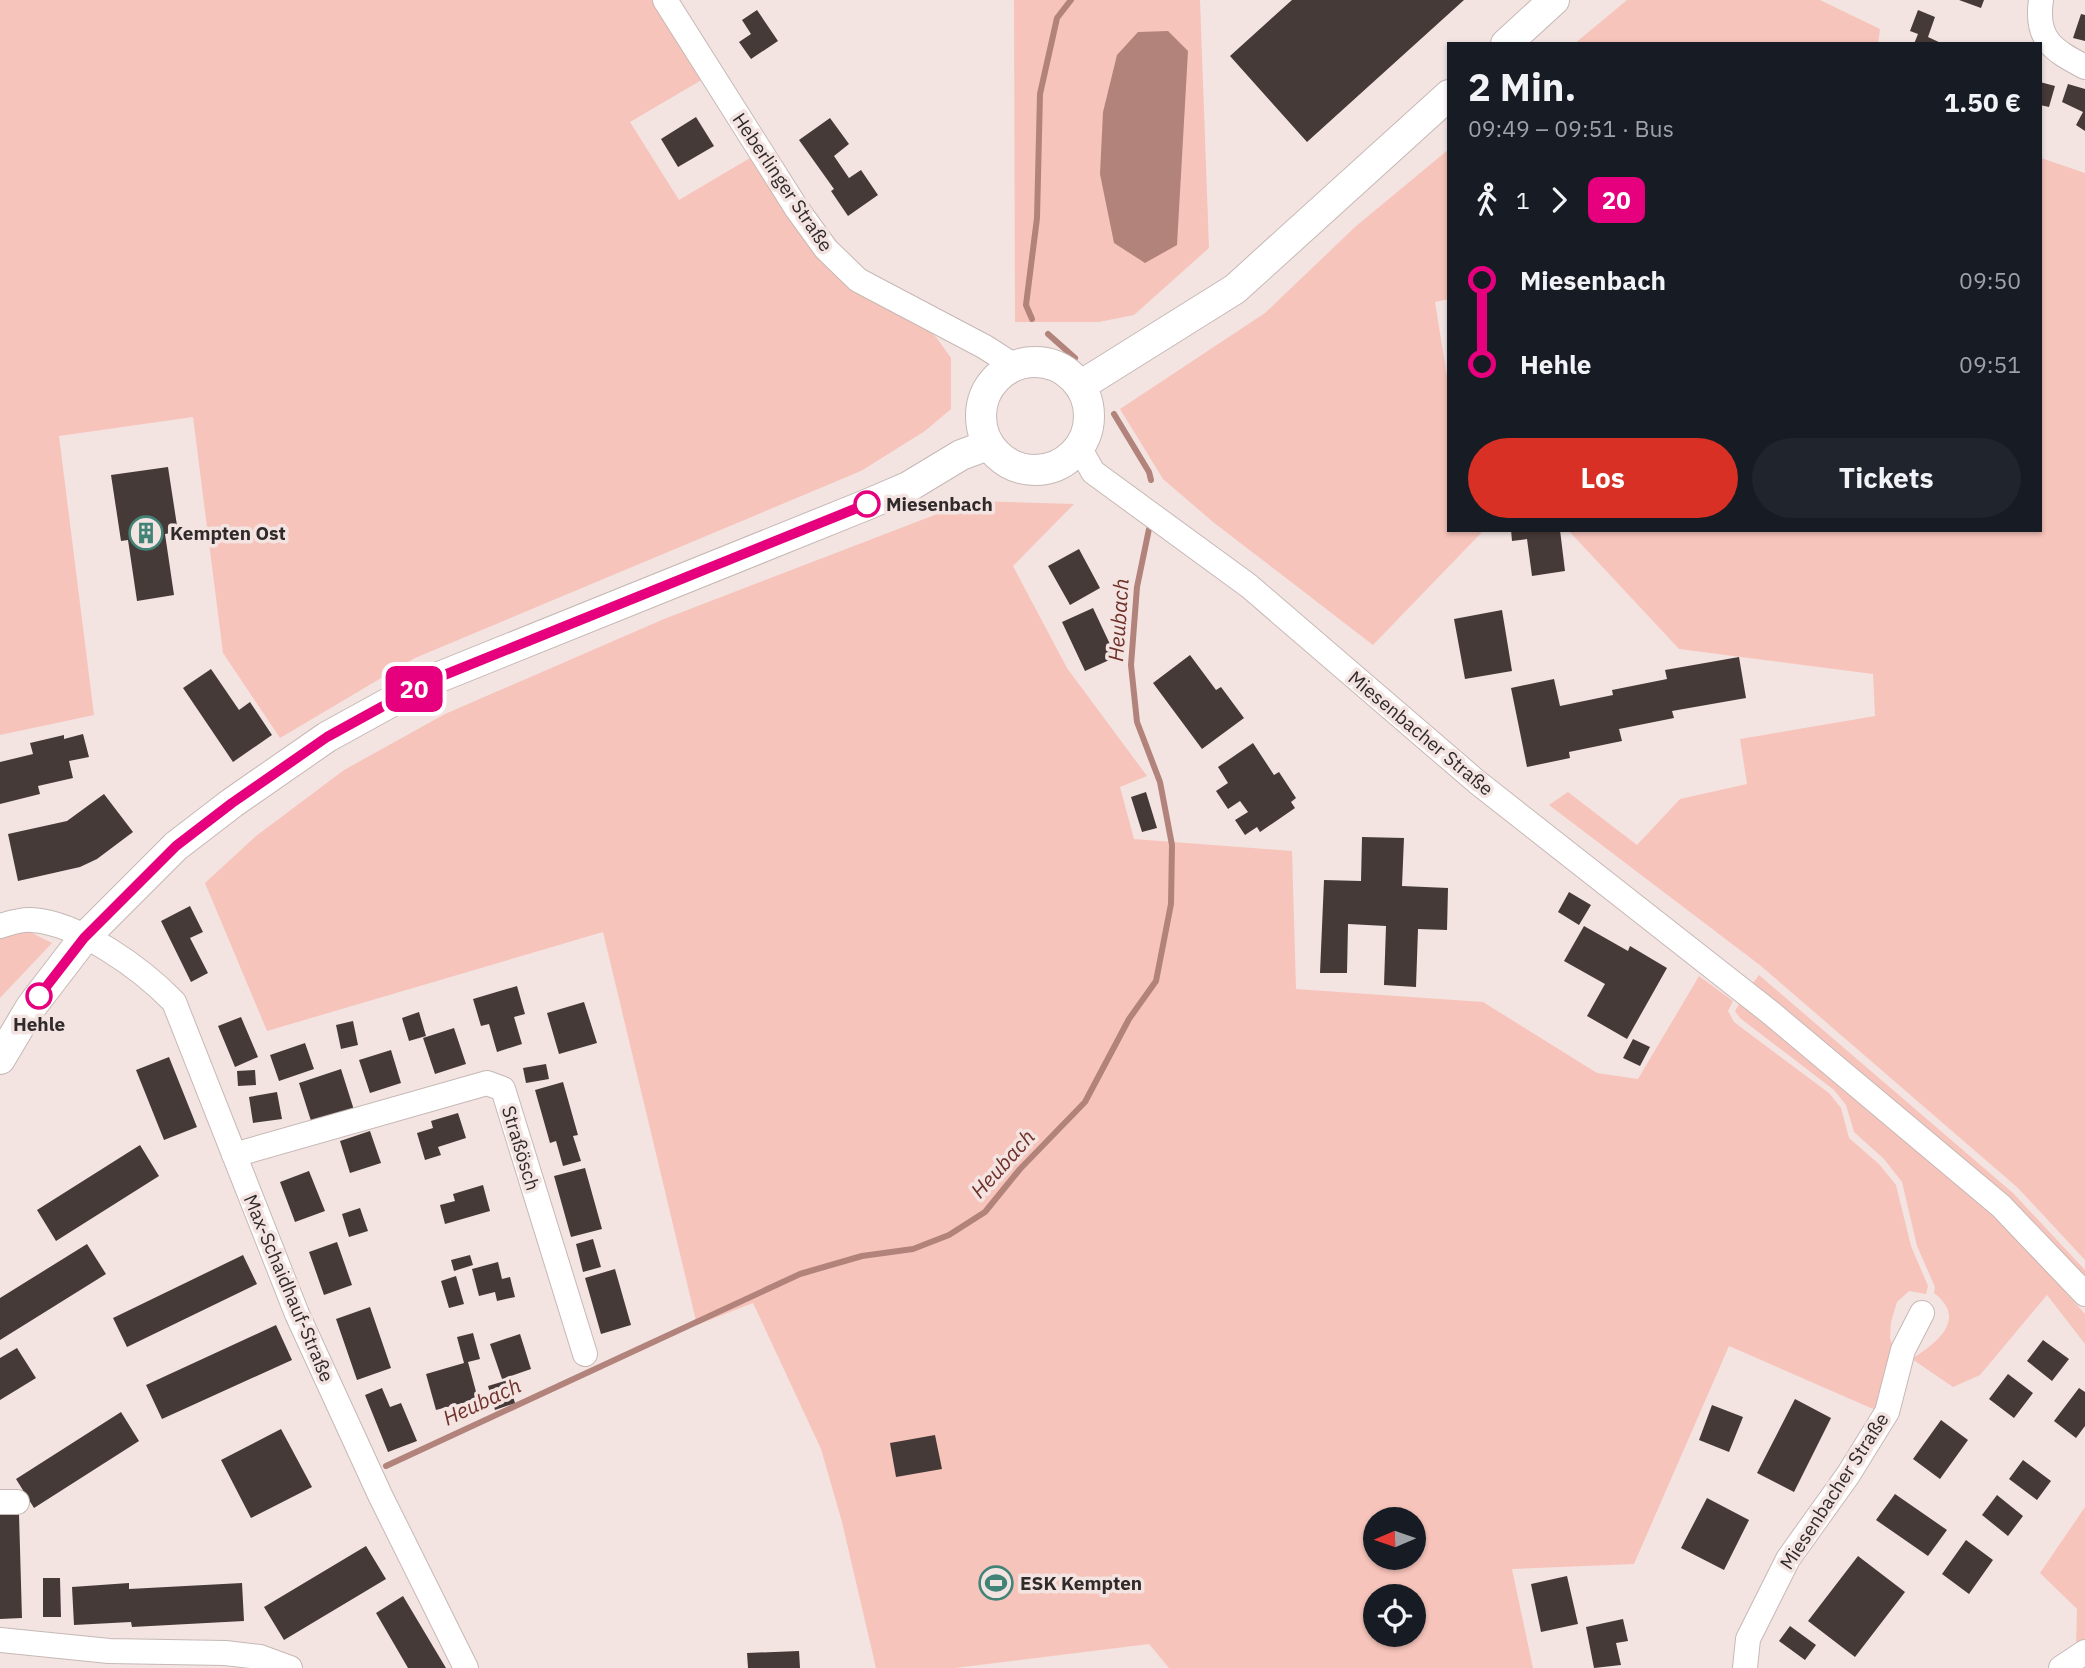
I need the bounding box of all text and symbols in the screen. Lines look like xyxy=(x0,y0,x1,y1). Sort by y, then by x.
text: 2 Min. xyxy=(1468,62,1576,111)
text: 1.50 € xyxy=(1944,85,2021,119)
street label: Heberlinger Straße xyxy=(728,108,838,256)
text: 09:49 – 09:51 · Bus xyxy=(1468,113,1674,143)
icon: walk xyxy=(1468,181,1506,219)
icon: forward xyxy=(1540,181,1578,219)
text: 20 xyxy=(1602,184,1631,216)
text: 1 xyxy=(1516,185,1530,215)
text: Miesenbach xyxy=(1520,263,1666,297)
text: 09:50 xyxy=(1959,265,2021,295)
text: Hehle xyxy=(1520,347,1591,381)
text: 09:51 xyxy=(1959,349,2021,379)
button: Los xyxy=(1468,438,1738,518)
button: Tickets xyxy=(1752,438,2021,518)
marker: Miesenbach xyxy=(854,491,880,517)
place label: Miesenbach xyxy=(886,492,993,516)
building icon: Kempten Ost xyxy=(127,514,165,552)
place label: Kempten Ost xyxy=(170,521,286,545)
water label: Heubach xyxy=(1101,577,1135,662)
street label: Miesenbacher Straße xyxy=(1344,665,1498,801)
line badge: 20 xyxy=(382,666,446,712)
text: 20 xyxy=(400,673,428,705)
marker: Hehle xyxy=(26,983,52,1009)
place label: Hehle xyxy=(13,1012,65,1036)
street label: Straßösch xyxy=(497,1103,545,1193)
water label: Heubach xyxy=(964,1123,1041,1204)
street label: Max-Schaidhauf-Straße xyxy=(239,1191,339,1385)
water label: Heubach xyxy=(438,1371,525,1431)
street label: Miesenbacher Straße xyxy=(1774,1408,1894,1574)
north arrow xyxy=(1363,1507,1426,1570)
map controls xyxy=(1363,1507,1426,1647)
sports icon: ESK Kempten xyxy=(977,1564,1015,1602)
place label: ESK Kempten xyxy=(1020,1571,1142,1595)
button: locate xyxy=(1363,1584,1426,1647)

